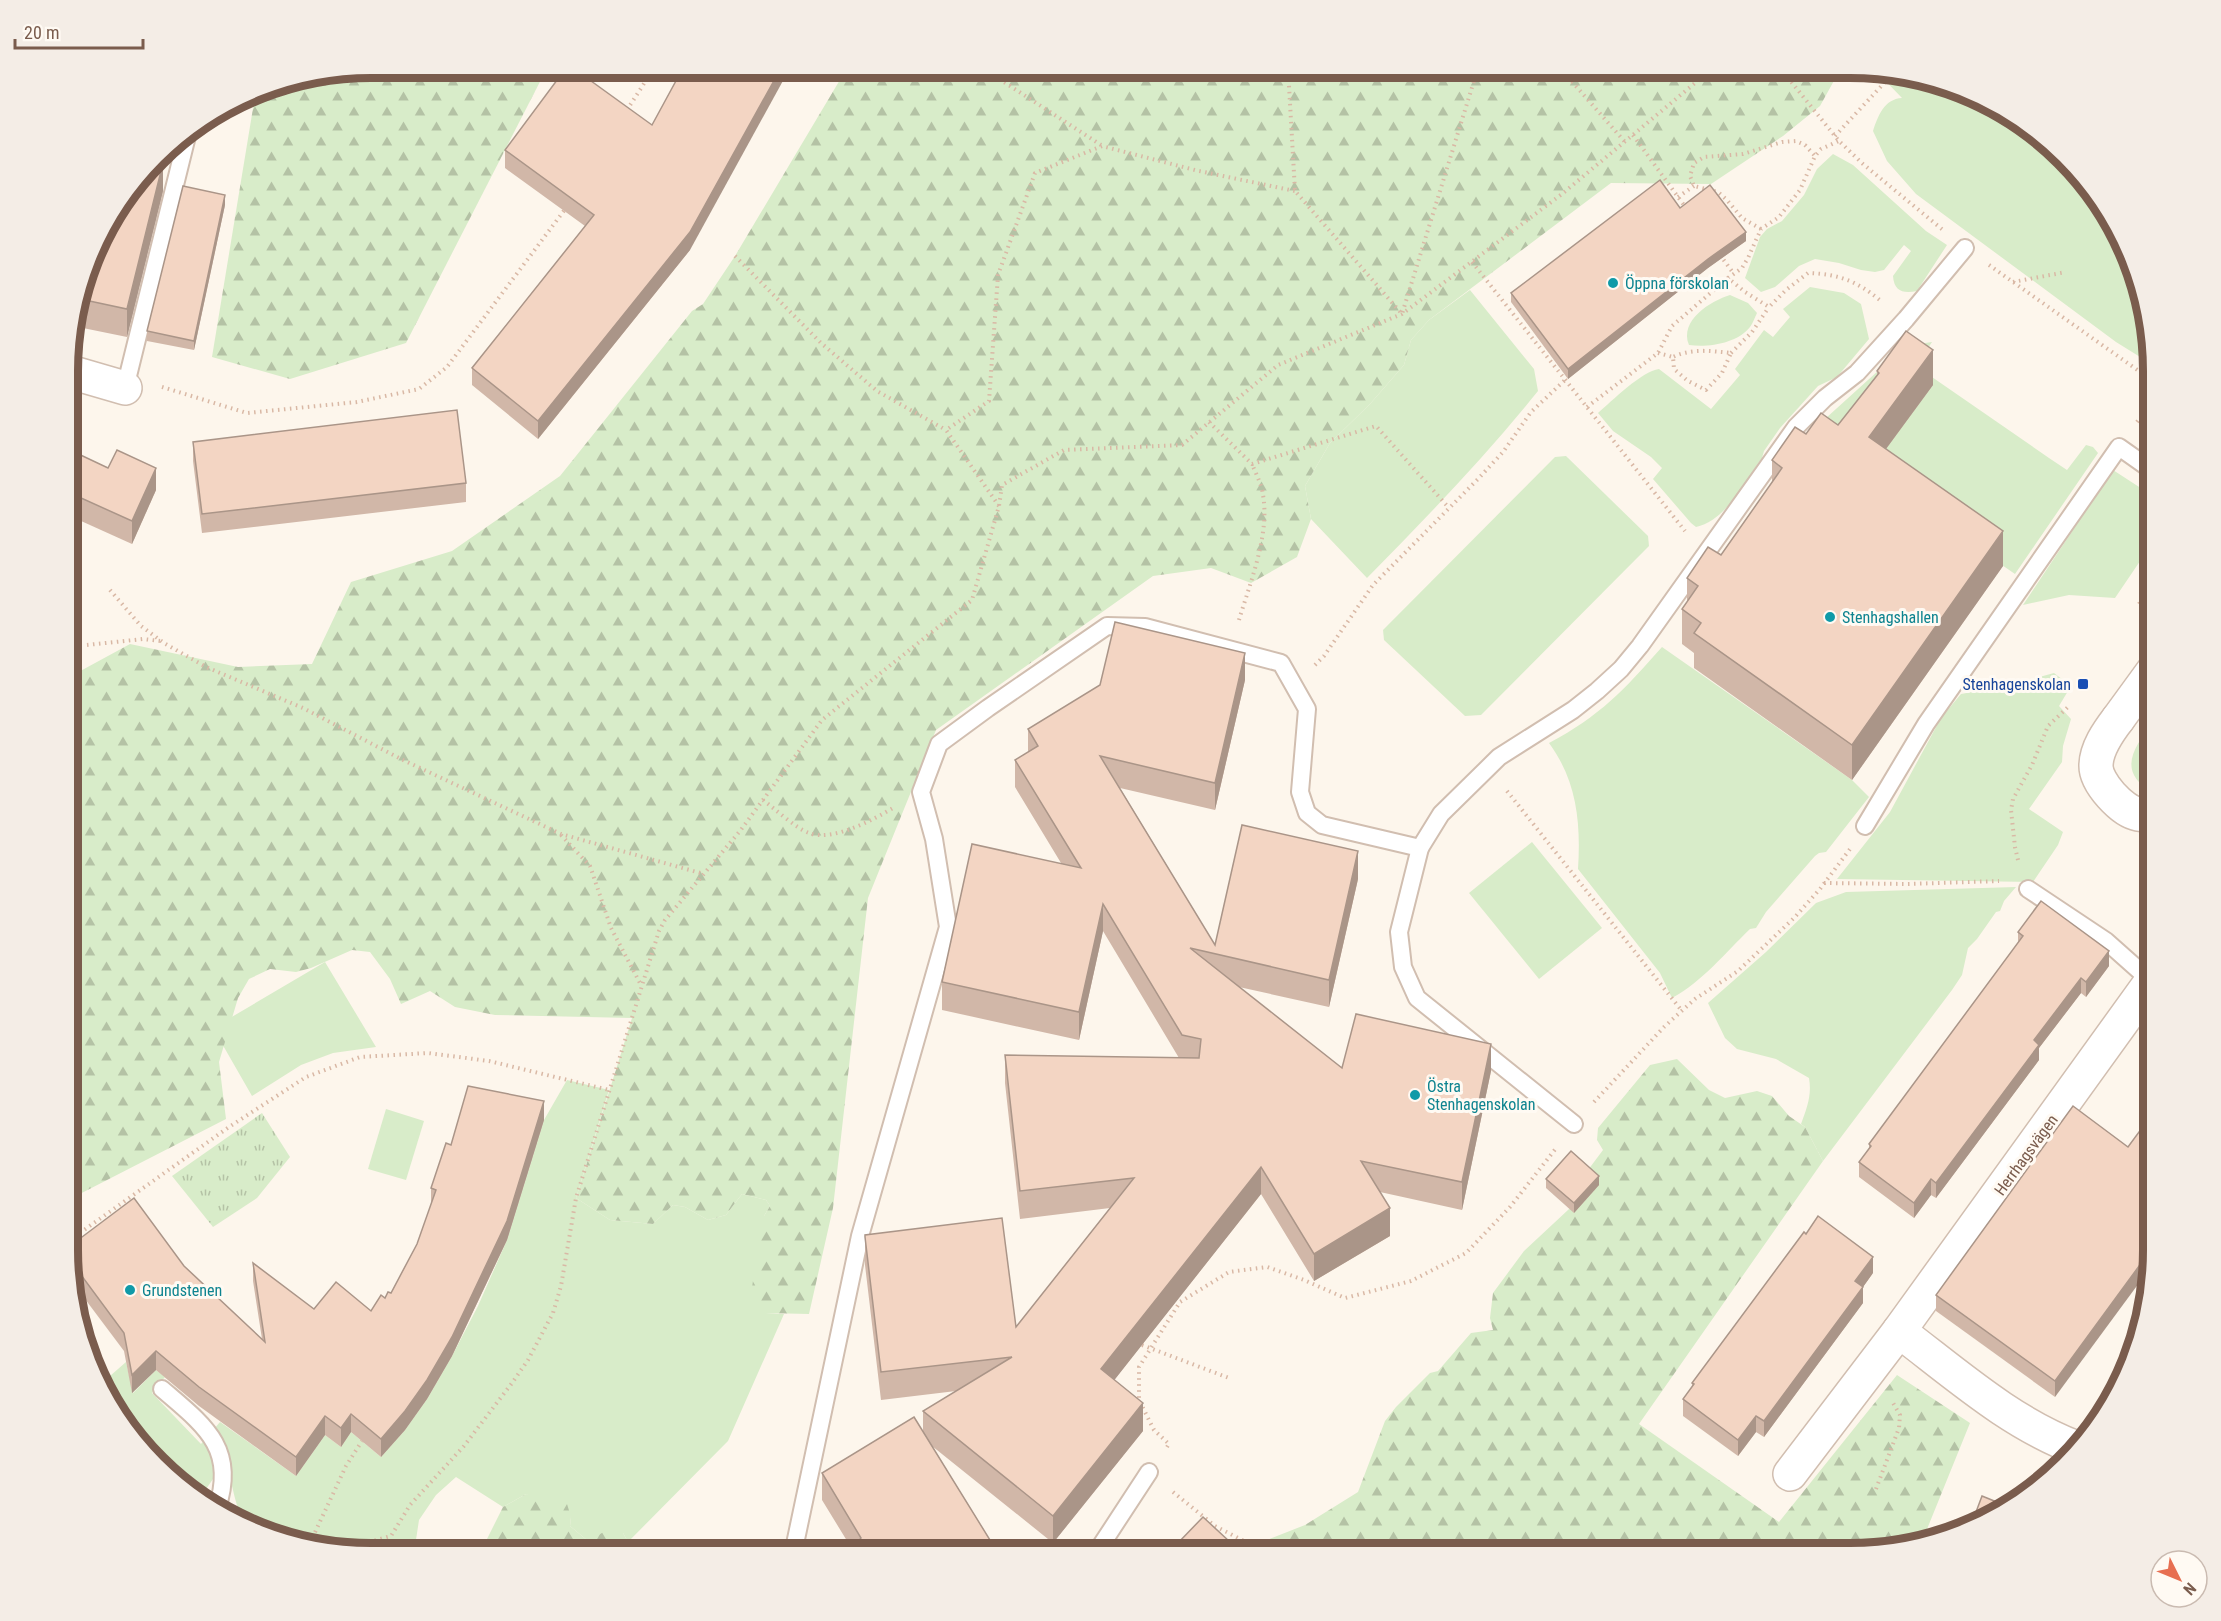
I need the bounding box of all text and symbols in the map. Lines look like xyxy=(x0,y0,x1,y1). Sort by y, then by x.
scale bar xyxy=(15,12,142,50)
text: 20 m xyxy=(24,22,59,43)
place label: Öppna förskolan xyxy=(1625,274,1729,293)
marker: Öppna förskolan xyxy=(1606,276,1620,290)
place label: Stenhagshallen xyxy=(1842,608,1939,627)
marker: Stenhagshallen xyxy=(1823,610,1837,624)
place label: Stenhagenskolan xyxy=(1963,675,2071,694)
marker: Stenhagenskolan xyxy=(2076,677,2090,691)
place label: Östra Stenhagenskolan xyxy=(1427,1077,1535,1114)
marker: Östra Stenhagenskolan xyxy=(1408,1088,1422,1102)
street label: Herrhagsvägen xyxy=(1990,1111,2062,1199)
place label: Grundstenen xyxy=(142,1281,222,1300)
marker: Grundstenen xyxy=(123,1283,137,1297)
north arrow xyxy=(2149,1549,2209,1609)
text: N xyxy=(2179,1579,2200,1599)

